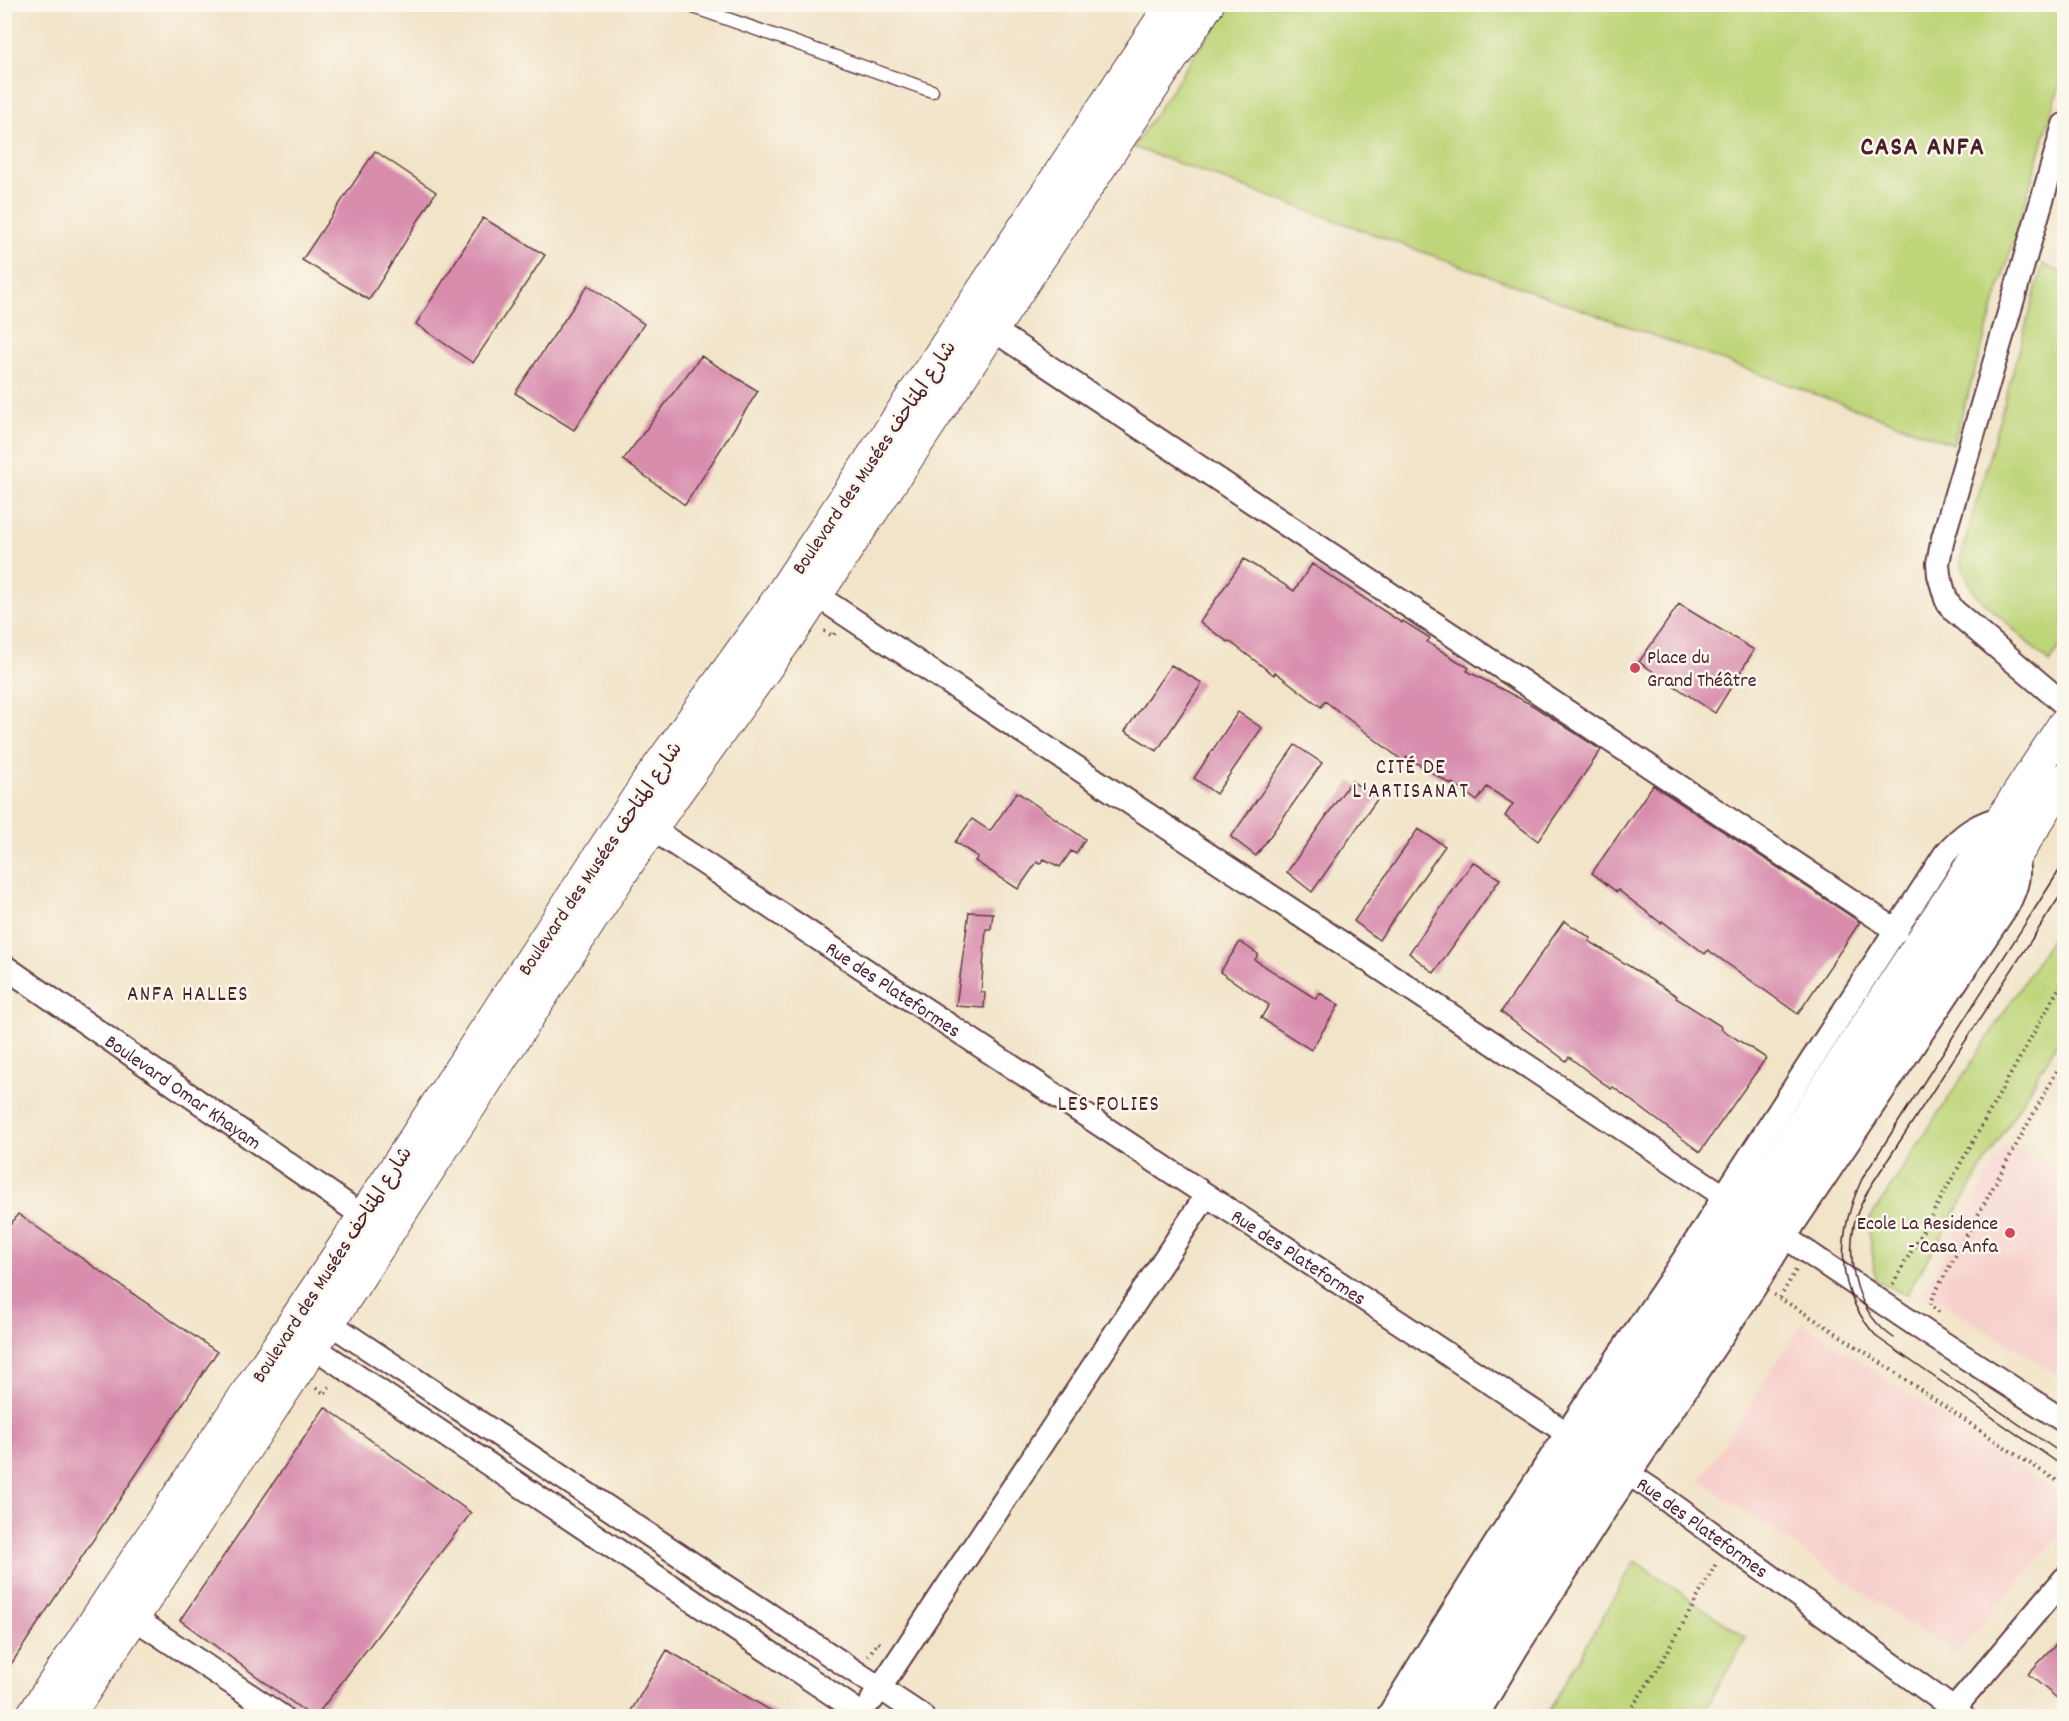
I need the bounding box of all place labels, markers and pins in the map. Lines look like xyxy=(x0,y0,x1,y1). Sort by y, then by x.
place label: Place du Grand Théâtre xyxy=(1647,645,1757,696)
marker: Place du Grand Théâtre xyxy=(1628,661,1642,675)
place label: Ecole La Residence - Casa Anfa xyxy=(1857,1211,1999,1262)
marker: Ecole La Residence - Casa Anfa xyxy=(2003,1226,2017,1240)

